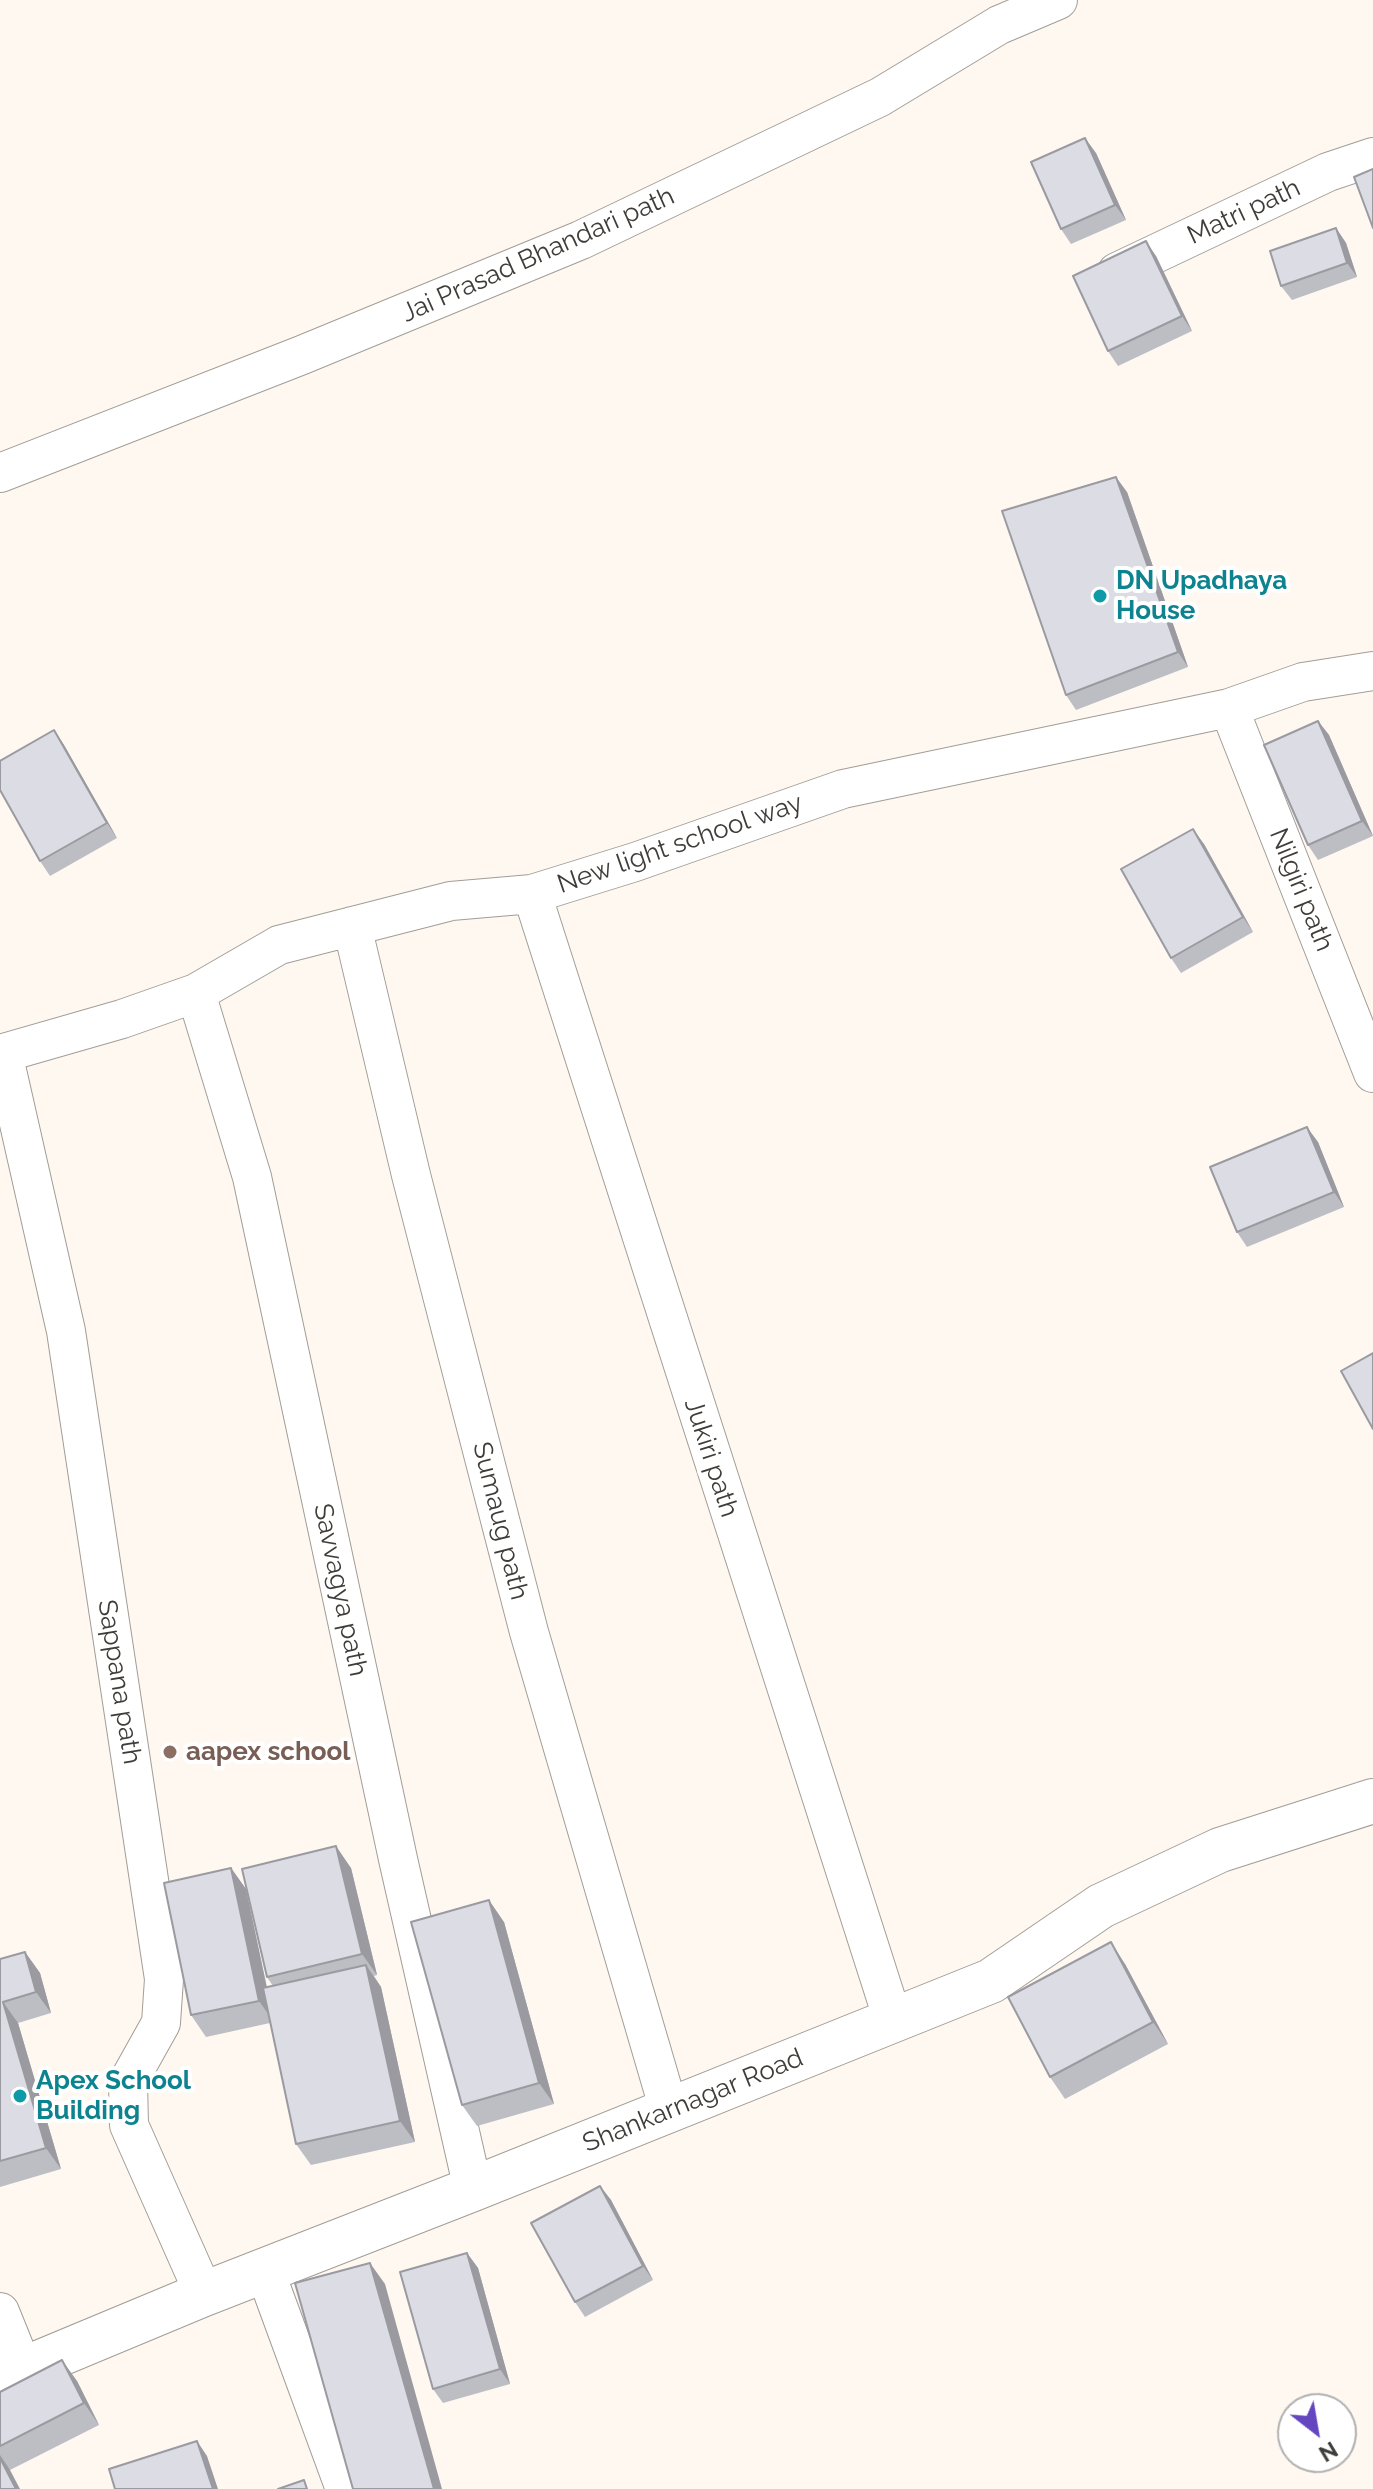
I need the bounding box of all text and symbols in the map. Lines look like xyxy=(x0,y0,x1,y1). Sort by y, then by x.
street label: Matri path xyxy=(1183,172,1305,252)
street label: Jai Prasad Bhandari path xyxy=(397,181,679,329)
place label: DN Upadhaya House xyxy=(1116,565,1287,626)
marker: DN Upadhaya House xyxy=(1091,587,1109,605)
street label: New light school way xyxy=(553,787,807,901)
street label: Nilgiri path xyxy=(1262,824,1340,956)
street label: Jukiri path xyxy=(677,1395,745,1521)
street label: Sumaug path xyxy=(465,1439,535,1603)
street label: Savvagya path xyxy=(306,1501,374,1679)
street label: Sappana path xyxy=(91,1598,147,1766)
place label: aapex school xyxy=(186,1736,350,1768)
marker: aapex school xyxy=(161,1743,179,1761)
street label: Shankarnagar Road xyxy=(578,2043,808,2159)
place label: Apex School Building xyxy=(36,2065,191,2126)
marker: Apex School Building xyxy=(11,2087,29,2105)
north arrow xyxy=(1277,2393,1357,2473)
text: N xyxy=(1314,2436,1342,2467)

